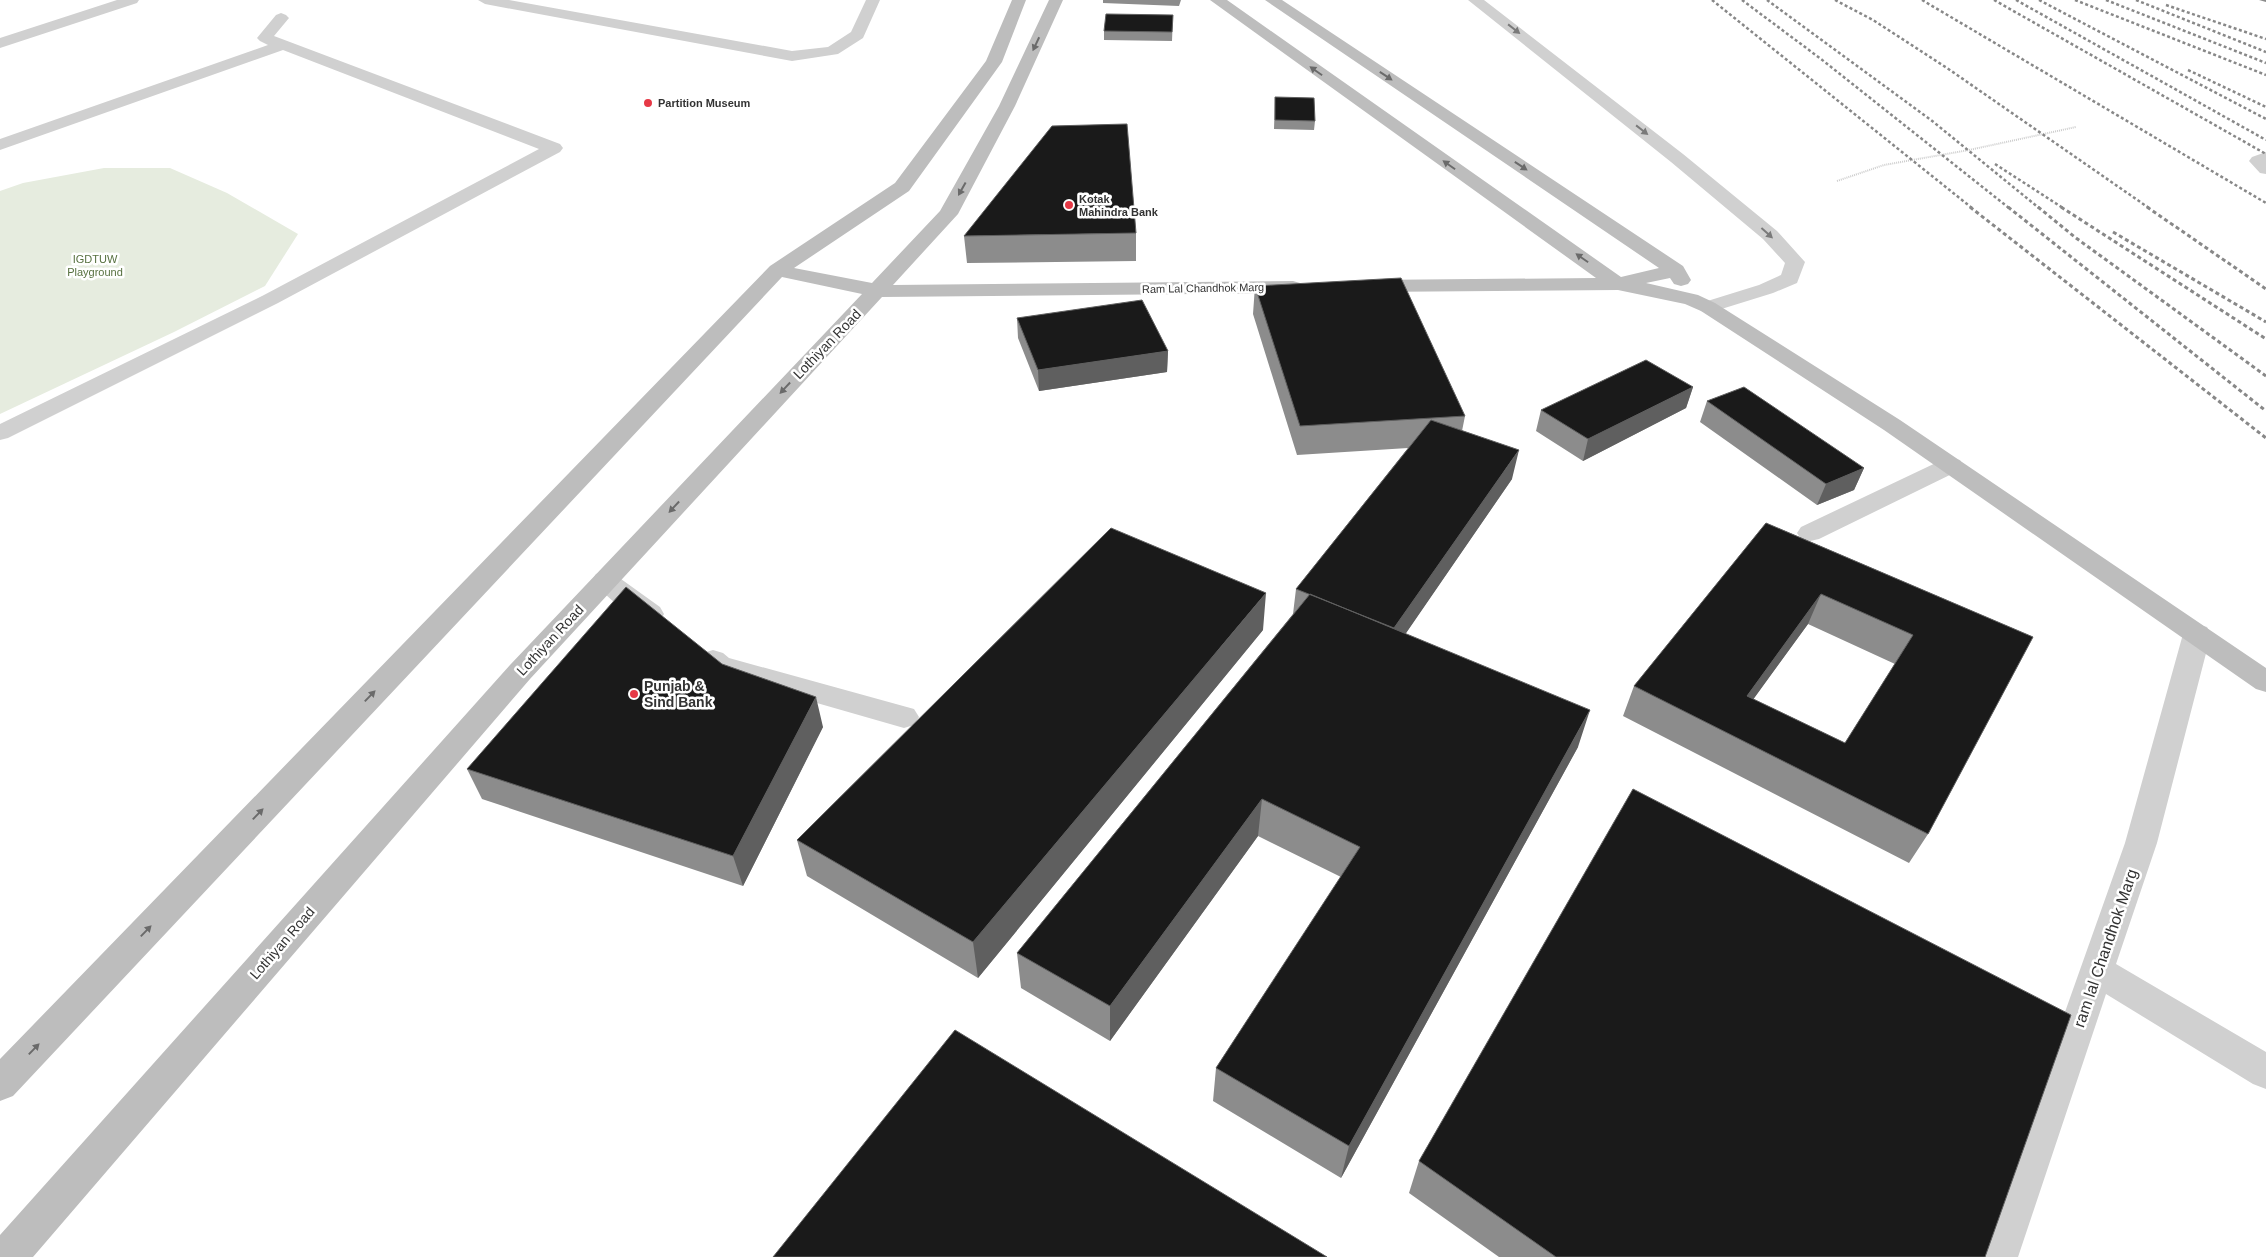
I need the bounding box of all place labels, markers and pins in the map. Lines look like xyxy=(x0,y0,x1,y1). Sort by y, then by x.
marker: Partition Museum xyxy=(642,97,654,109)
place label: Partition Museum xyxy=(658,97,751,109)
place label: Kotak Mahindra Bank xyxy=(1079,193,1159,218)
marker: Kotak Mahindra Bank xyxy=(1063,199,1075,211)
place label: Punjab & Sind Bank xyxy=(644,678,713,710)
marker: Punjab & Sind Bank xyxy=(628,688,640,700)

